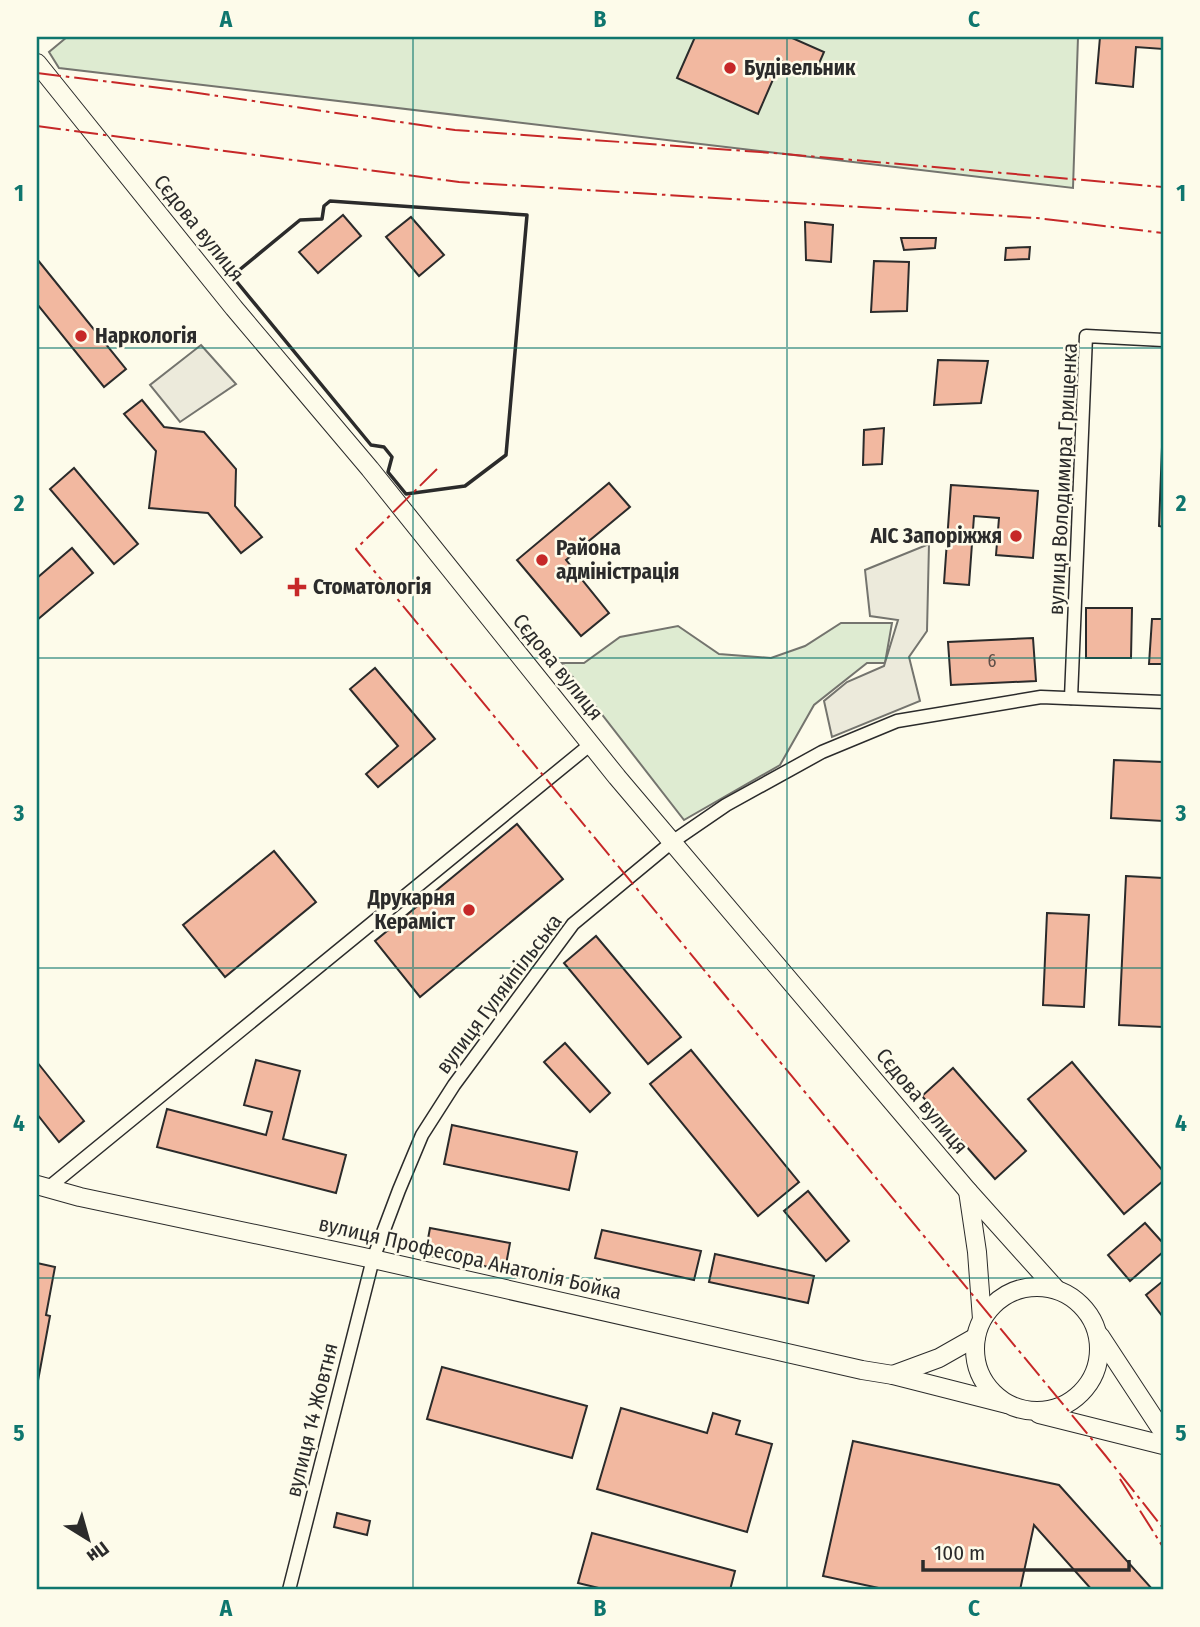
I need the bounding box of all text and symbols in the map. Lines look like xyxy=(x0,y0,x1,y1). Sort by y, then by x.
text: A xyxy=(219,5,233,33)
text: B xyxy=(594,5,607,33)
text: C xyxy=(968,5,980,33)
place label: Будівельник xyxy=(744,55,856,81)
marker: Будівельник xyxy=(722,60,738,76)
street label: Сєдова вулиця xyxy=(148,169,250,287)
text: 1 xyxy=(14,179,24,207)
text: 1 xyxy=(1176,179,1186,207)
place label: Наркологія xyxy=(95,323,197,349)
marker: Наркологія xyxy=(73,328,89,344)
street label: вулиця Володимира Грищенка xyxy=(1043,342,1083,616)
text: 2 xyxy=(13,489,25,517)
text: 2 xyxy=(1175,489,1187,517)
place label: АІС Запоріжжя xyxy=(869,523,1002,549)
marker: АІС Запоріжжя xyxy=(1008,528,1024,544)
place label: Района адміністрація xyxy=(556,535,679,585)
marker: Района адміністрація xyxy=(534,552,550,568)
place label: Стоматологія xyxy=(313,574,432,600)
marker: Стоматологія xyxy=(287,577,307,597)
street label: Сєдова вулиця xyxy=(507,608,609,726)
house number: 6 xyxy=(988,650,997,672)
text: 3 xyxy=(13,799,25,827)
text: 3 xyxy=(1175,799,1187,827)
place label: Друкарня Кераміст xyxy=(367,885,456,935)
marker: Друкарня Кераміст xyxy=(461,902,477,918)
street label: вулиця Гуляйпільська xyxy=(431,909,567,1079)
street label: Сєдова вулиця xyxy=(870,1043,974,1159)
text: 4 xyxy=(13,1109,25,1137)
text: 4 xyxy=(1175,1109,1187,1137)
street label: вулиця Професора Анатолія Бойка xyxy=(316,1210,624,1306)
street label: вулиця 14 Жовтня xyxy=(280,1340,344,1500)
text: 5 xyxy=(13,1419,25,1447)
text: 5 xyxy=(1175,1419,1187,1447)
north arrow xyxy=(52,1504,122,1574)
scale bar xyxy=(923,1529,1130,1573)
text: Пн xyxy=(82,1537,113,1568)
text: 100 m xyxy=(934,1540,985,1566)
text: A xyxy=(219,1594,233,1622)
text: B xyxy=(594,1594,607,1622)
text: C xyxy=(968,1594,980,1622)

